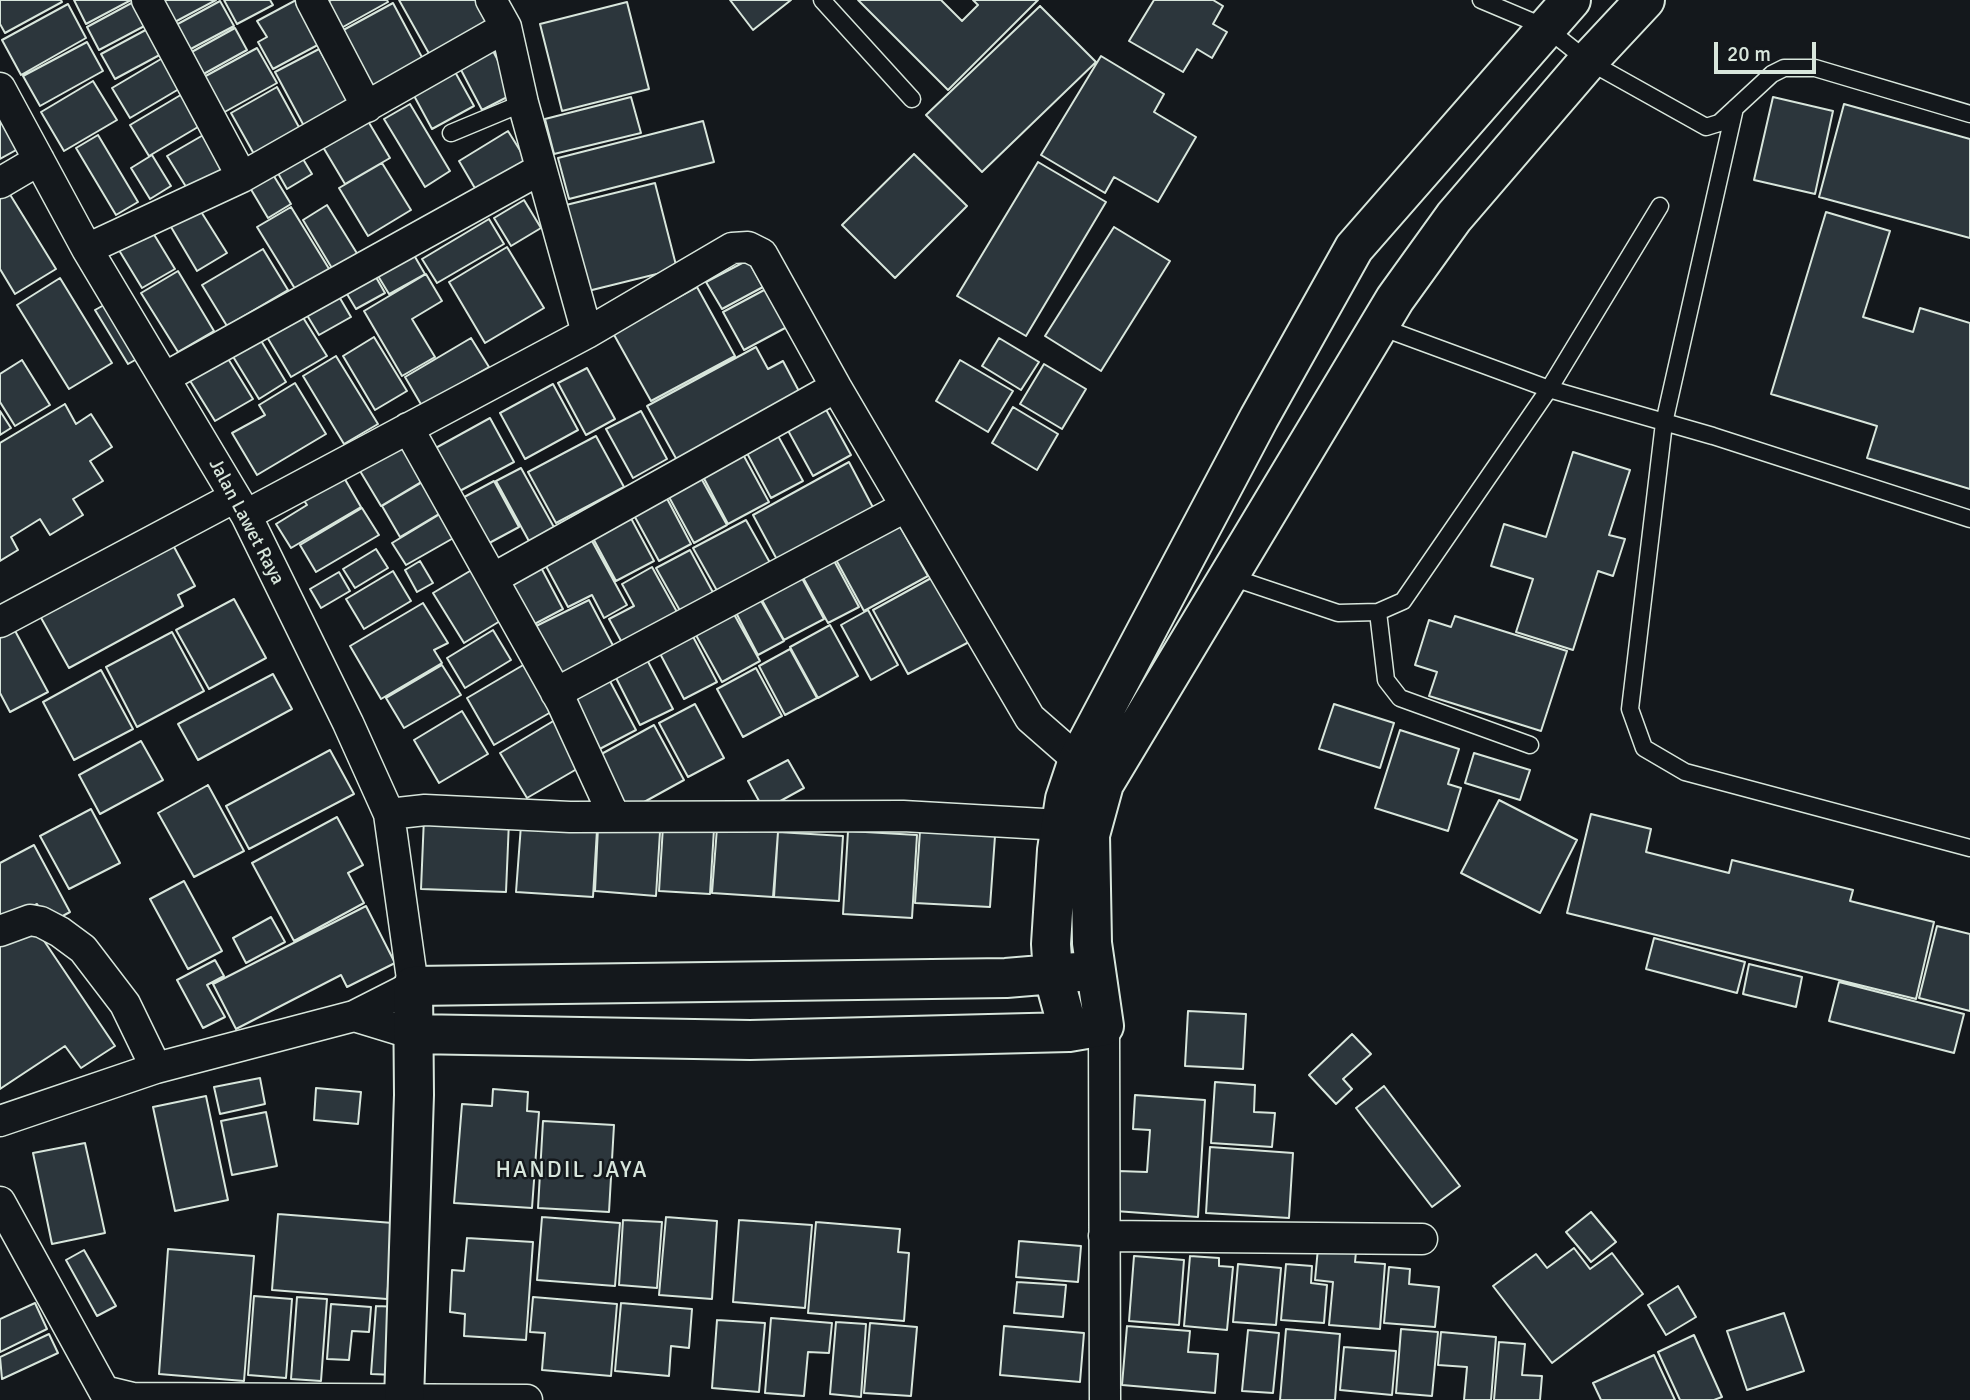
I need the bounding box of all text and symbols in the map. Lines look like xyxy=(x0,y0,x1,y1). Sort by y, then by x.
scale bar xyxy=(1718,28,1820,72)
text: 20 m xyxy=(1727,41,1771,67)
street label: Jalan Lawet Raya xyxy=(203,455,289,589)
district label: HANDIL JAYA xyxy=(497,1157,647,1185)

